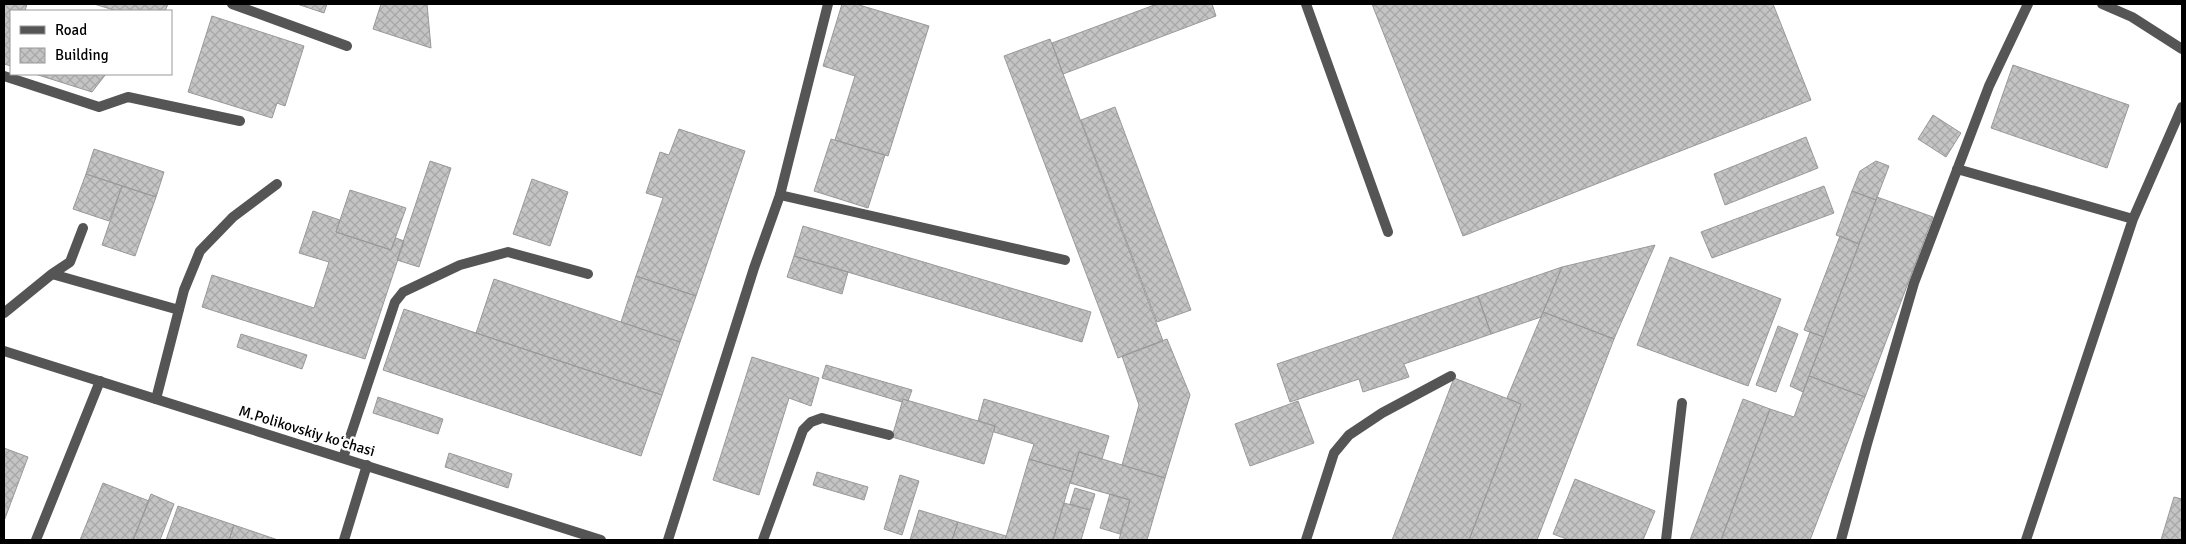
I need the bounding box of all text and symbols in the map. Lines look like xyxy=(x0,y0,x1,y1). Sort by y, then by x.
legend xyxy=(10,10,172,75)
text: Road xyxy=(55,21,87,39)
text: Building xyxy=(55,46,109,64)
street label: M.Polikovskiy koʻchasi xyxy=(237,402,377,460)

